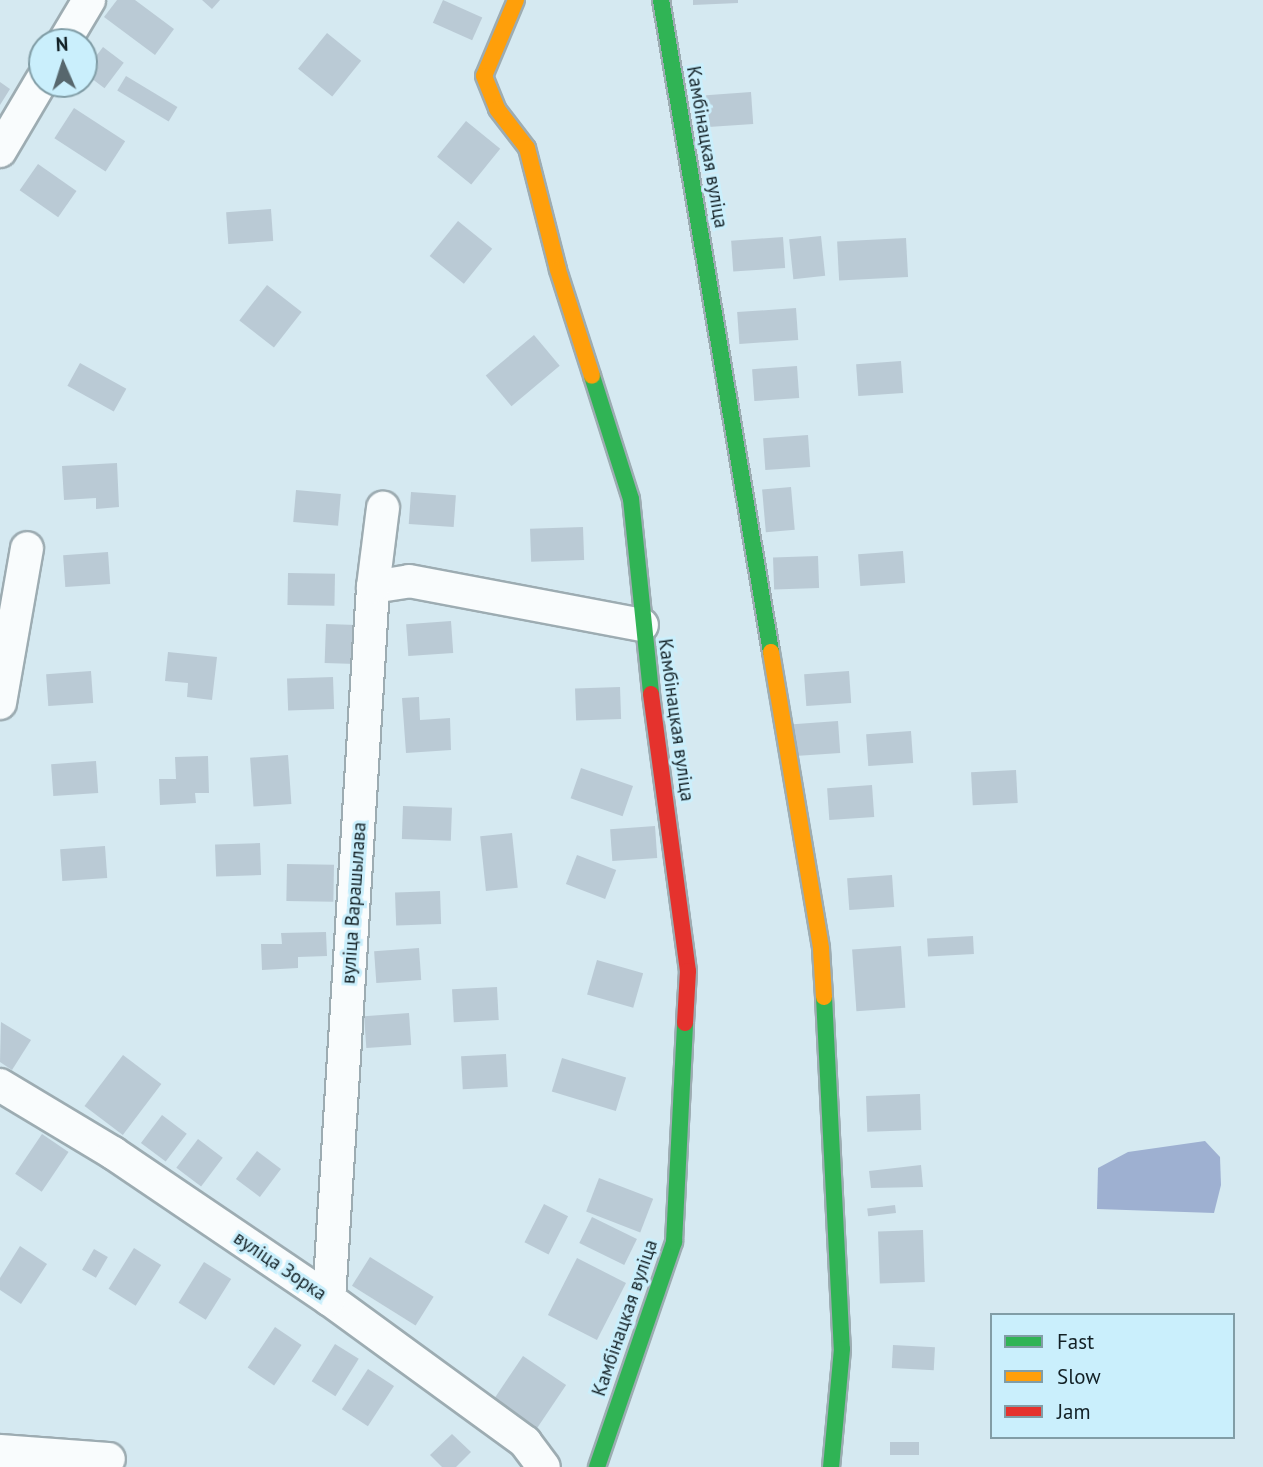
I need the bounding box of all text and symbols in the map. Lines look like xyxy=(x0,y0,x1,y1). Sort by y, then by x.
north arrow xyxy=(28,28,98,98)
text: N xyxy=(55,32,69,56)
street label: Камбінацкая вуліца xyxy=(682,64,732,230)
street label: Камбінацкая вуліца xyxy=(653,637,699,803)
street label: вуліца Варашылава xyxy=(337,821,371,985)
street label: вуліца Зорка xyxy=(229,1227,331,1305)
street label: Камбінацкая вуліца xyxy=(588,1237,662,1399)
legend xyxy=(990,1313,1235,1439)
text: Fast xyxy=(1057,1328,1094,1355)
text: Slow xyxy=(1057,1363,1101,1390)
text: Jam xyxy=(1057,1398,1091,1425)

